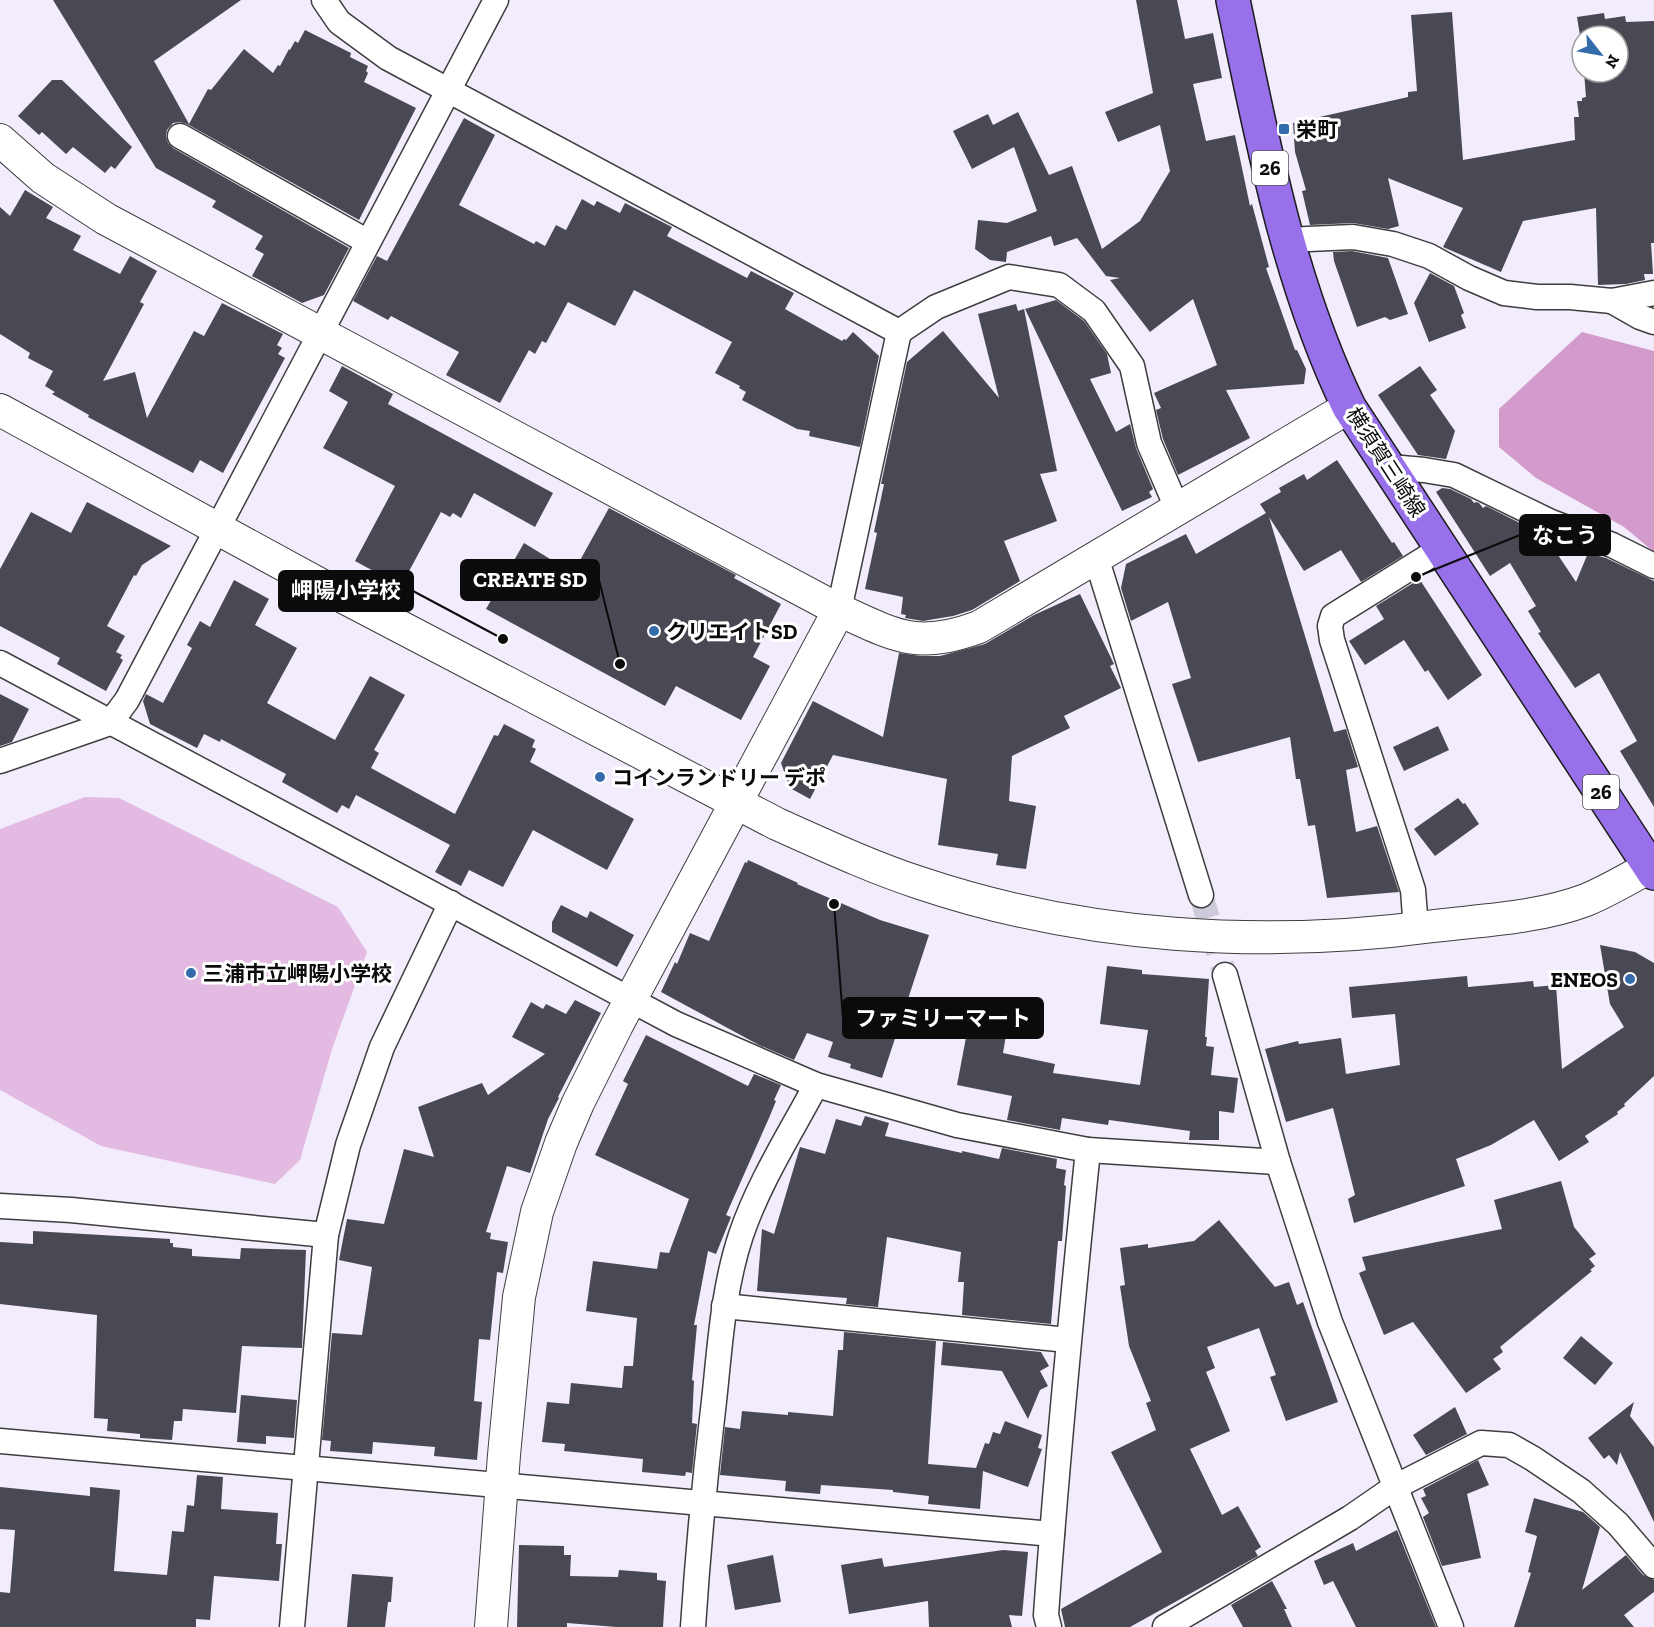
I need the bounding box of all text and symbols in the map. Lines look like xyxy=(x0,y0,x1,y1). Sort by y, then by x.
north arrow xyxy=(1570,24,1630,84)
text: N xyxy=(1601,51,1624,72)
place label: 栄町 xyxy=(1296,117,1338,142)
marker: 栄町 xyxy=(1277,122,1291,136)
road number: 26 xyxy=(1252,151,1288,185)
street label: 横須賀三崎線 xyxy=(1341,402,1431,522)
callout: なこう xyxy=(1520,515,1610,555)
text: なこう xyxy=(1532,522,1598,549)
callout: CREATE SD xyxy=(461,560,599,600)
text: CREATE SD xyxy=(473,566,587,593)
callout: 岬陽小学校 xyxy=(279,571,413,611)
text: 岬陽小学校 xyxy=(291,577,401,604)
place label: クリエイトSD xyxy=(666,619,798,644)
marker: クリエイトSD xyxy=(647,624,661,638)
place label: コインランドリー デポ xyxy=(612,765,826,790)
marker: コインランドリー デポ xyxy=(593,770,607,784)
road number: 26 xyxy=(1583,775,1619,809)
place label: 三浦市立岬陽小学校 xyxy=(203,961,392,986)
marker: 三浦市立岬陽小学校 xyxy=(184,966,198,980)
place label: ENEOS xyxy=(1550,967,1618,992)
marker: ENEOS xyxy=(1623,972,1637,986)
callout: ファミリーマート xyxy=(843,998,1043,1038)
text: ファミリーマート xyxy=(855,1005,1031,1032)

